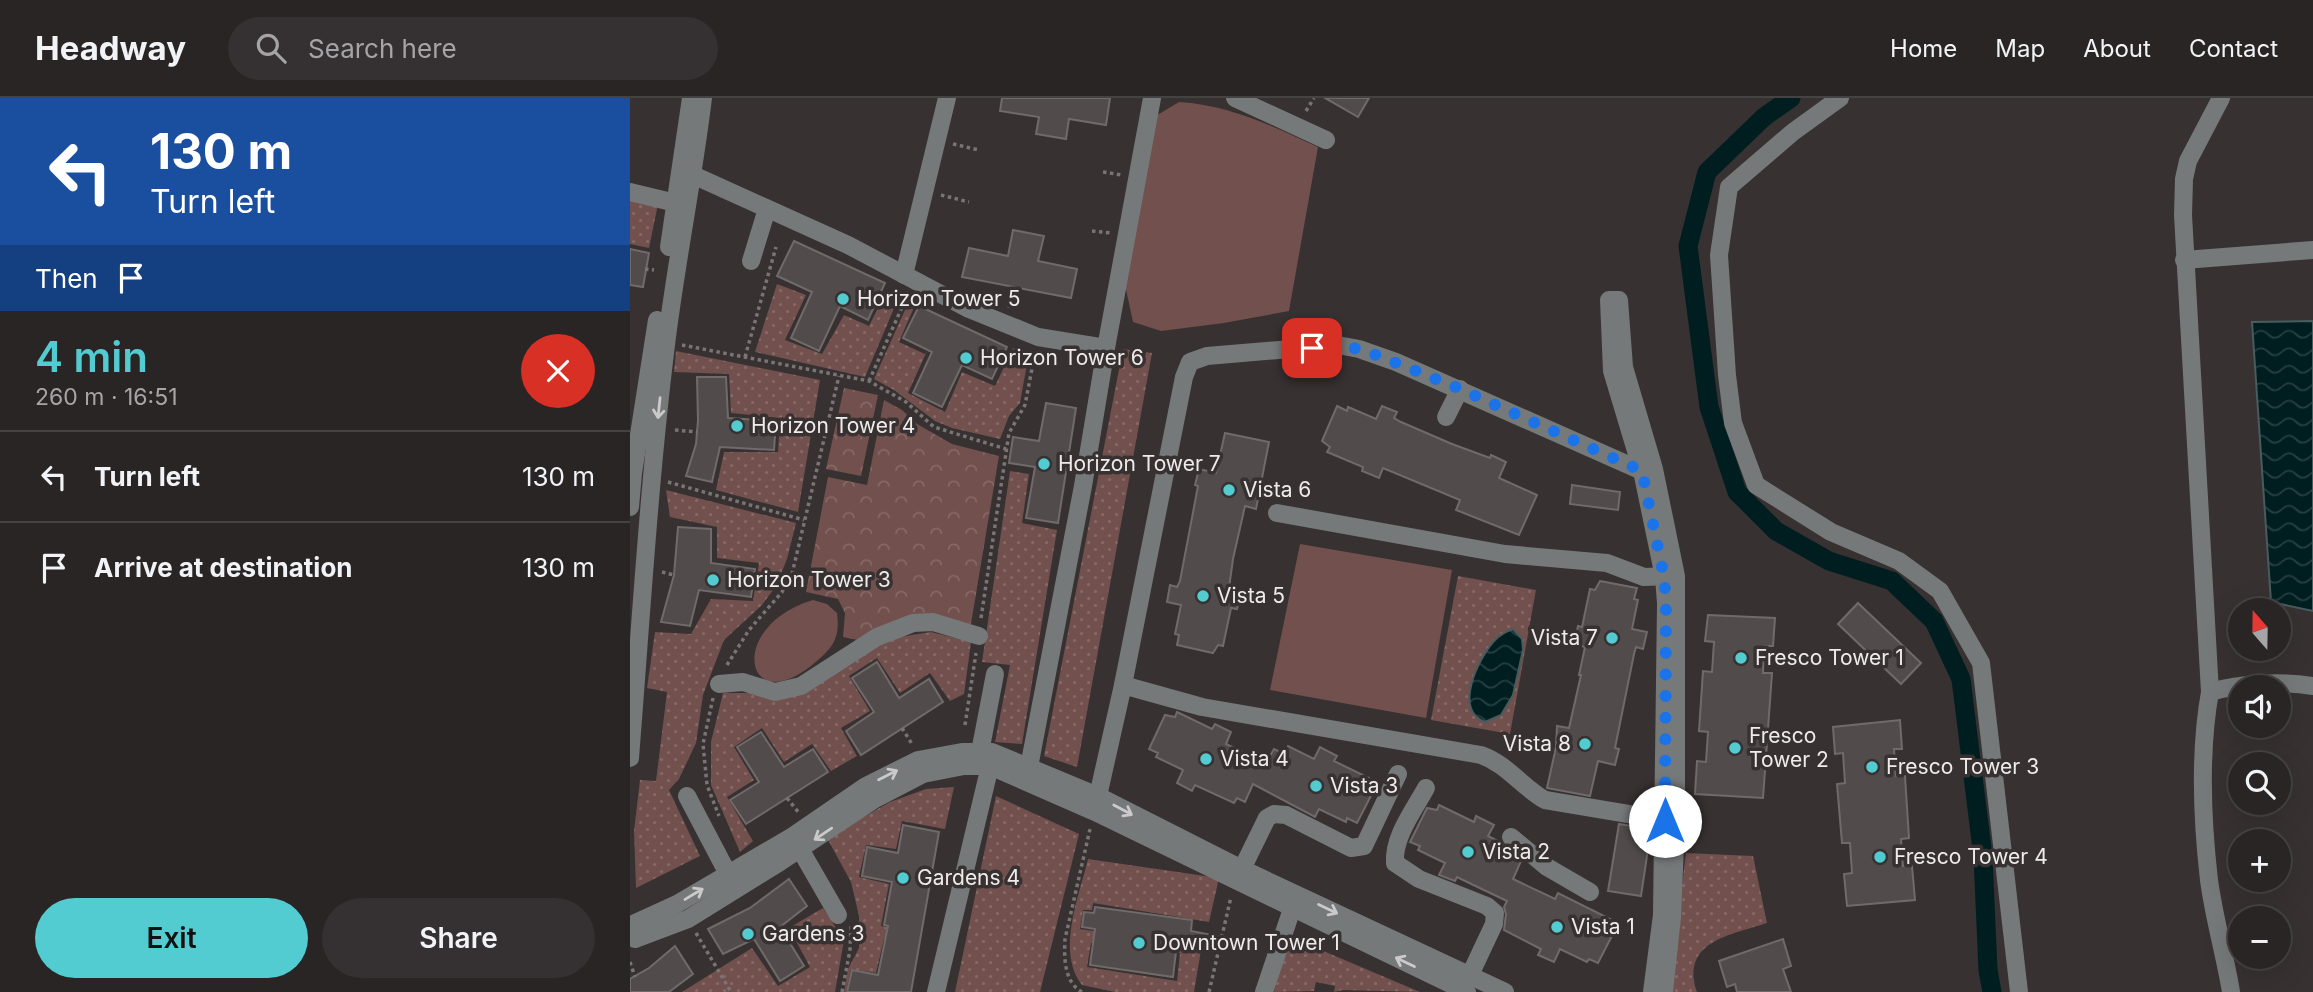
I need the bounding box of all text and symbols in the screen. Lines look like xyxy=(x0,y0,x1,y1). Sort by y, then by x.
search box xyxy=(228,17,718,80)
text: Headway xyxy=(35,28,186,68)
icon: search xyxy=(252,29,290,67)
text: Search here xyxy=(308,33,457,64)
text: Home xyxy=(1890,34,1957,63)
text: Map xyxy=(1995,34,2045,63)
text: About xyxy=(2083,34,2151,63)
text: Contact xyxy=(2189,34,2278,63)
text: 130 m xyxy=(150,122,292,181)
icon: left xyxy=(35,126,126,217)
text: Turn left xyxy=(150,182,275,221)
icon: arrive xyxy=(112,259,150,297)
text: Then xyxy=(35,263,98,294)
place label: Horizon Tower 5 xyxy=(857,286,1020,311)
marker: Horizon Tower 5 xyxy=(835,291,851,307)
pin xyxy=(1282,318,1342,378)
icon: arrive xyxy=(1293,329,1331,367)
text: 4 min xyxy=(35,331,148,382)
button: close xyxy=(521,334,595,408)
place label: Horizon Tower 6 xyxy=(980,345,1144,370)
marker: Horizon Tower 6 xyxy=(958,350,974,366)
text: 260 m · 16:51 xyxy=(35,383,178,411)
one-way arrow xyxy=(652,396,665,419)
place label: Horizon Tower 4 xyxy=(751,413,915,438)
marker: Horizon Tower 4 xyxy=(729,418,745,434)
place label: Horizon Tower 7 xyxy=(1058,451,1221,476)
marker: Horizon Tower 7 xyxy=(1036,456,1052,472)
icon: left xyxy=(35,458,73,496)
text: Turn left xyxy=(94,461,200,492)
text: 130 m xyxy=(522,461,595,492)
place label: Vista 6 xyxy=(1243,477,1311,502)
marker: Vista 6 xyxy=(1221,482,1237,498)
icon: arrive xyxy=(35,549,73,587)
text: Arrive at destination xyxy=(94,552,353,583)
text: 130 m xyxy=(522,552,595,583)
place label: Horizon Tower 3 xyxy=(727,567,891,592)
marker: Horizon Tower 3 xyxy=(705,572,721,588)
place label: Vista 5 xyxy=(1217,583,1285,608)
marker: Vista 5 xyxy=(1195,588,1211,604)
north arrow xyxy=(2228,598,2291,662)
map controls xyxy=(2228,598,2291,969)
place label: Vista 7 xyxy=(1531,625,1598,650)
marker: Vista 7 xyxy=(1604,630,1620,646)
place label: Fresco Tower 1 xyxy=(1755,645,1904,670)
marker: Fresco Tower 1 xyxy=(1733,650,1749,666)
button: sound xyxy=(2228,675,2291,738)
place label: Fresco Tower 2 xyxy=(1749,723,1829,772)
place label: Vista 8 xyxy=(1503,731,1571,756)
marker: Vista 8 xyxy=(1577,736,1593,752)
marker: Fresco Tower 2 xyxy=(1727,740,1743,756)
place label: Vista 4 xyxy=(1220,746,1289,771)
marker: Vista 4 xyxy=(1198,751,1214,767)
button: search xyxy=(2228,752,2291,815)
place label: Fresco Tower 3 xyxy=(1886,754,2039,779)
marker: Fresco Tower 3 xyxy=(1864,759,1880,775)
one-way arrow xyxy=(877,768,898,782)
place label: Vista 3 xyxy=(1330,773,1398,798)
marker: Vista 3 xyxy=(1308,778,1324,794)
position arrow xyxy=(1628,784,1702,858)
one-way arrow xyxy=(1112,803,1133,817)
one-way arrow xyxy=(814,827,834,841)
button: + xyxy=(2228,829,2291,892)
place label: Vista 2 xyxy=(1482,839,1550,864)
marker: Vista 2 xyxy=(1460,844,1476,860)
place label: Fresco Tower 4 xyxy=(1894,844,2048,869)
marker: Fresco Tower 4 xyxy=(1872,849,1888,865)
place label: Gardens 4 xyxy=(917,865,1020,890)
marker: Gardens 4 xyxy=(895,870,911,886)
one-way arrow xyxy=(683,887,703,901)
button: Exit xyxy=(35,898,308,978)
button: Share xyxy=(322,898,595,978)
one-way arrow xyxy=(1317,903,1338,916)
button: − xyxy=(2228,906,2291,969)
place label: Vista 1 xyxy=(1571,914,1635,939)
marker: Vista 1 xyxy=(1549,919,1565,935)
place label: Gardens 3 xyxy=(762,921,865,946)
marker: Gardens 3 xyxy=(740,926,756,942)
place label: Downtown Tower 1 xyxy=(1153,930,1340,955)
marker: Downtown Tower 1 xyxy=(1131,935,1147,951)
one-way arrow xyxy=(1395,955,1416,968)

